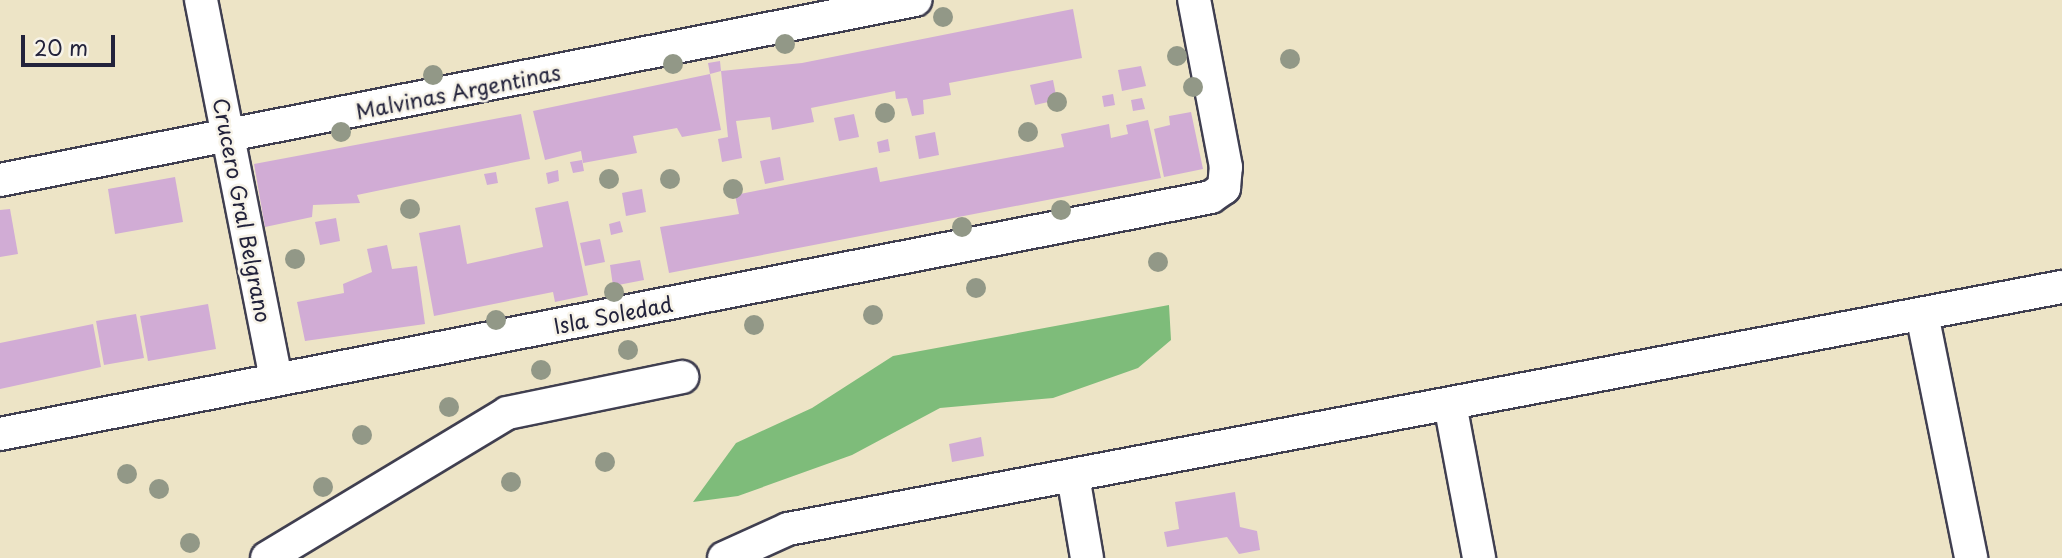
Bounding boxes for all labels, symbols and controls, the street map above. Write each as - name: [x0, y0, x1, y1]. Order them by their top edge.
- scale bar: [24, 21, 119, 65]
- text: 20 m: [34, 31, 88, 63]
- street label: Malvinas Argentinas: [355, 59, 561, 123]
- street label: Crucero Gral Belgrano: [209, 95, 277, 325]
- street label: Isla Soledad: [551, 290, 675, 338]

